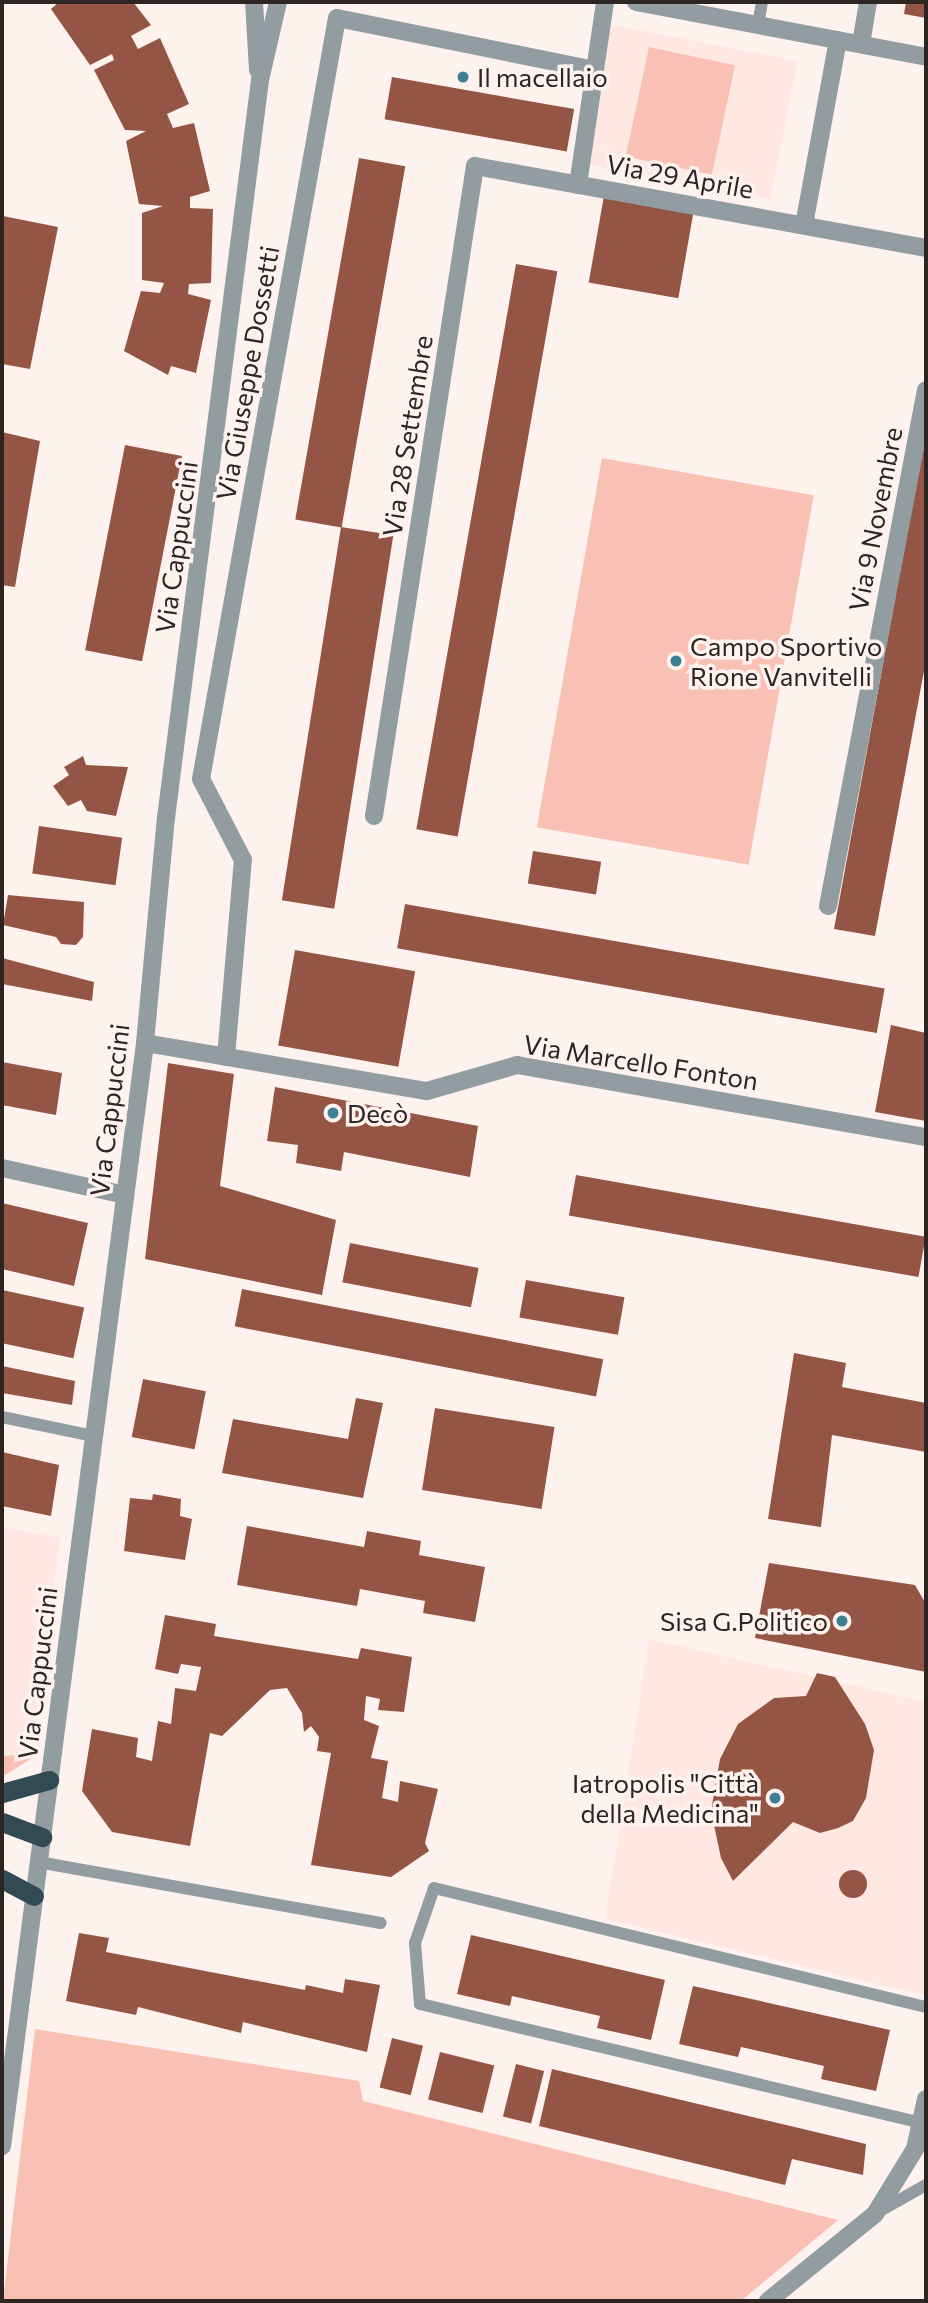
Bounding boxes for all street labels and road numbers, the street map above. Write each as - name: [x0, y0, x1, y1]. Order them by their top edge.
- street label: Via 29 Aprile: [604, 148, 756, 204]
- street label: Via Giuseppe Dossetti: [209, 243, 285, 503]
- street label: Via 28 Settembre: [376, 333, 438, 539]
- street label: Via 9 Novembre: [842, 424, 908, 614]
- street label: Via Cappuccini: [148, 459, 204, 635]
- street label: Via Cappuccini: [83, 1022, 135, 1198]
- street label: Via Marcello Fonton: [521, 1028, 761, 1096]
- street label: Via Cappuccini: [11, 1585, 63, 1761]

